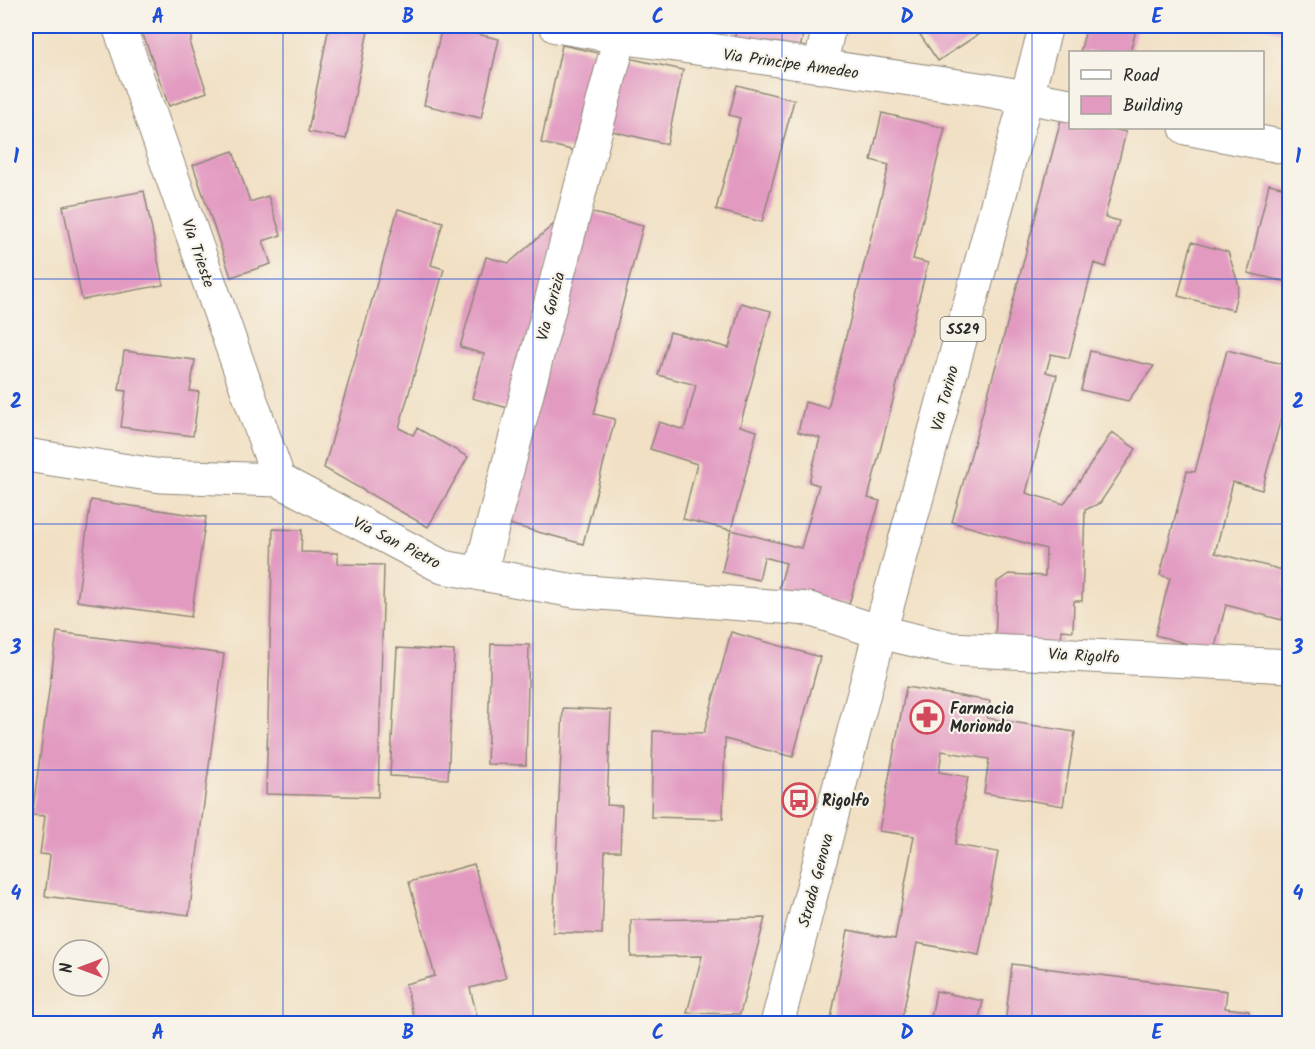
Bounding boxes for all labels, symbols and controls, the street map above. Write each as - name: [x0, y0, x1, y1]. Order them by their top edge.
- text: A: [152, 2, 164, 34]
- text: B: [402, 2, 414, 34]
- text: C: [652, 2, 664, 34]
- text: D: [900, 2, 914, 34]
- text: E: [1151, 2, 1163, 34]
- street label: Via Principe Amedeo: [721, 43, 860, 86]
- legend: [1069, 51, 1264, 129]
- text: Road: [1123, 62, 1160, 91]
- text: Building: [1123, 92, 1183, 121]
- text: 1: [13, 142, 19, 174]
- text: 1: [1295, 142, 1301, 174]
- street label: Via Trieste: [174, 216, 221, 291]
- street label: Via Gorizia: [530, 269, 573, 344]
- road number: SS29: [940, 317, 986, 341]
- street label: Via Torino: [925, 363, 966, 434]
- text: 2: [10, 387, 22, 419]
- text: 2: [1292, 387, 1304, 419]
- street label: Via San Pietro: [348, 510, 445, 576]
- text: 3: [10, 633, 22, 665]
- text: 3: [1292, 633, 1304, 665]
- street label: Via Rigolfo: [1048, 642, 1120, 671]
- place label: Farmacia Moriondo: [950, 697, 1014, 740]
- pharmacy icon: Farmacia Moriondo: [909, 699, 945, 735]
- bus stop icon: Rigolfo: [781, 782, 817, 818]
- place label: Rigolfo: [822, 789, 869, 814]
- street label: Strada Genova: [792, 831, 841, 930]
- text: 4: [11, 879, 22, 911]
- text: 4: [1293, 879, 1304, 911]
- north arrow: [51, 938, 111, 998]
- text: N: [55, 963, 80, 973]
- text: A: [152, 1018, 164, 1049]
- text: B: [402, 1018, 414, 1049]
- text: C: [652, 1018, 664, 1049]
- text: D: [900, 1018, 914, 1049]
- text: E: [1151, 1018, 1163, 1049]

